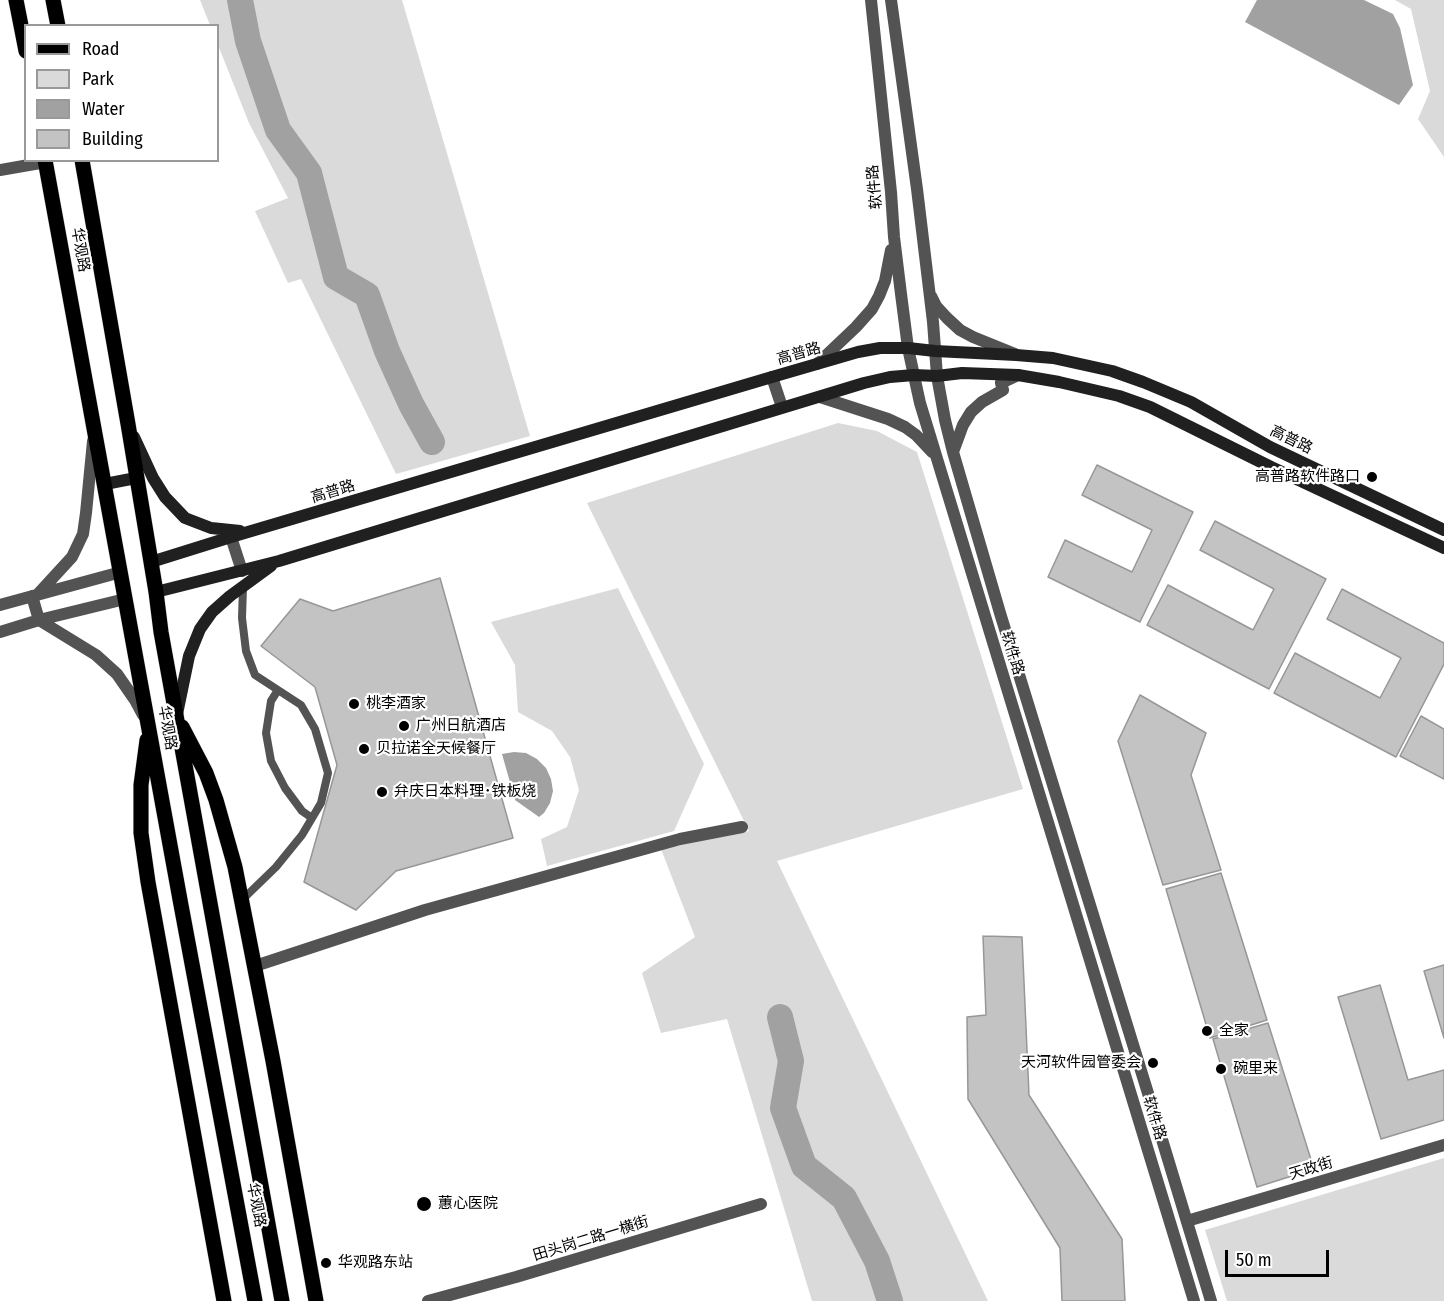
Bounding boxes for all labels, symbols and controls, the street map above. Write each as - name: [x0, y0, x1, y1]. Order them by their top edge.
- legend: [24, 24, 219, 162]
- text: Road: [82, 38, 119, 60]
- text: Park: [82, 68, 114, 90]
- text: Water: [82, 98, 125, 120]
- text: Building: [82, 128, 143, 150]
- street label: 软件路: [864, 164, 886, 210]
- street label: 华观路: [67, 226, 93, 274]
- street label: 高普路: [775, 339, 823, 369]
- street label: 高普路: [1267, 422, 1315, 458]
- place label: 高普路软件路口: [1255, 468, 1360, 486]
- marker: 高普路软件路口: [1365, 470, 1379, 484]
- street label: 高普路: [309, 477, 357, 507]
- street label: 软件路: [997, 629, 1027, 677]
- place label: 桃李酒家: [366, 695, 426, 713]
- marker: 桃李酒家: [347, 697, 361, 711]
- street label: 华观路: [154, 704, 180, 752]
- place label: 广州日航酒店: [416, 717, 506, 735]
- marker: 广州日航酒店: [397, 719, 411, 733]
- place label: 贝拉诺全天候餐厅: [376, 740, 496, 758]
- marker: 贝拉诺全天候餐厅: [357, 742, 371, 756]
- place label: 弁庆日本料理･铁板烧: [394, 783, 536, 801]
- marker: 弁庆日本料理･铁板烧: [375, 785, 389, 799]
- place label: 全家: [1219, 1022, 1249, 1040]
- marker: 全家: [1200, 1024, 1214, 1038]
- place label: 天河软件园管委会: [1021, 1054, 1141, 1072]
- marker: 天河软件园管委会: [1146, 1056, 1160, 1070]
- place label: 碗里来: [1233, 1060, 1278, 1078]
- marker: 碗里来: [1214, 1062, 1228, 1076]
- street label: 软件路: [1139, 1094, 1169, 1142]
- street label: 天政街: [1287, 1154, 1335, 1184]
- street label: 华观路: [243, 1181, 269, 1229]
- marker: 蕙心医院: [415, 1195, 433, 1213]
- place label: 蕙心医院: [438, 1195, 498, 1213]
- street label: 田头岗二路一横街: [531, 1213, 651, 1265]
- scale bar: [1228, 1238, 1332, 1276]
- text: 50 m: [1236, 1249, 1272, 1271]
- place label: 华观路东站: [338, 1254, 413, 1272]
- marker: 华观路东站: [319, 1256, 333, 1270]

